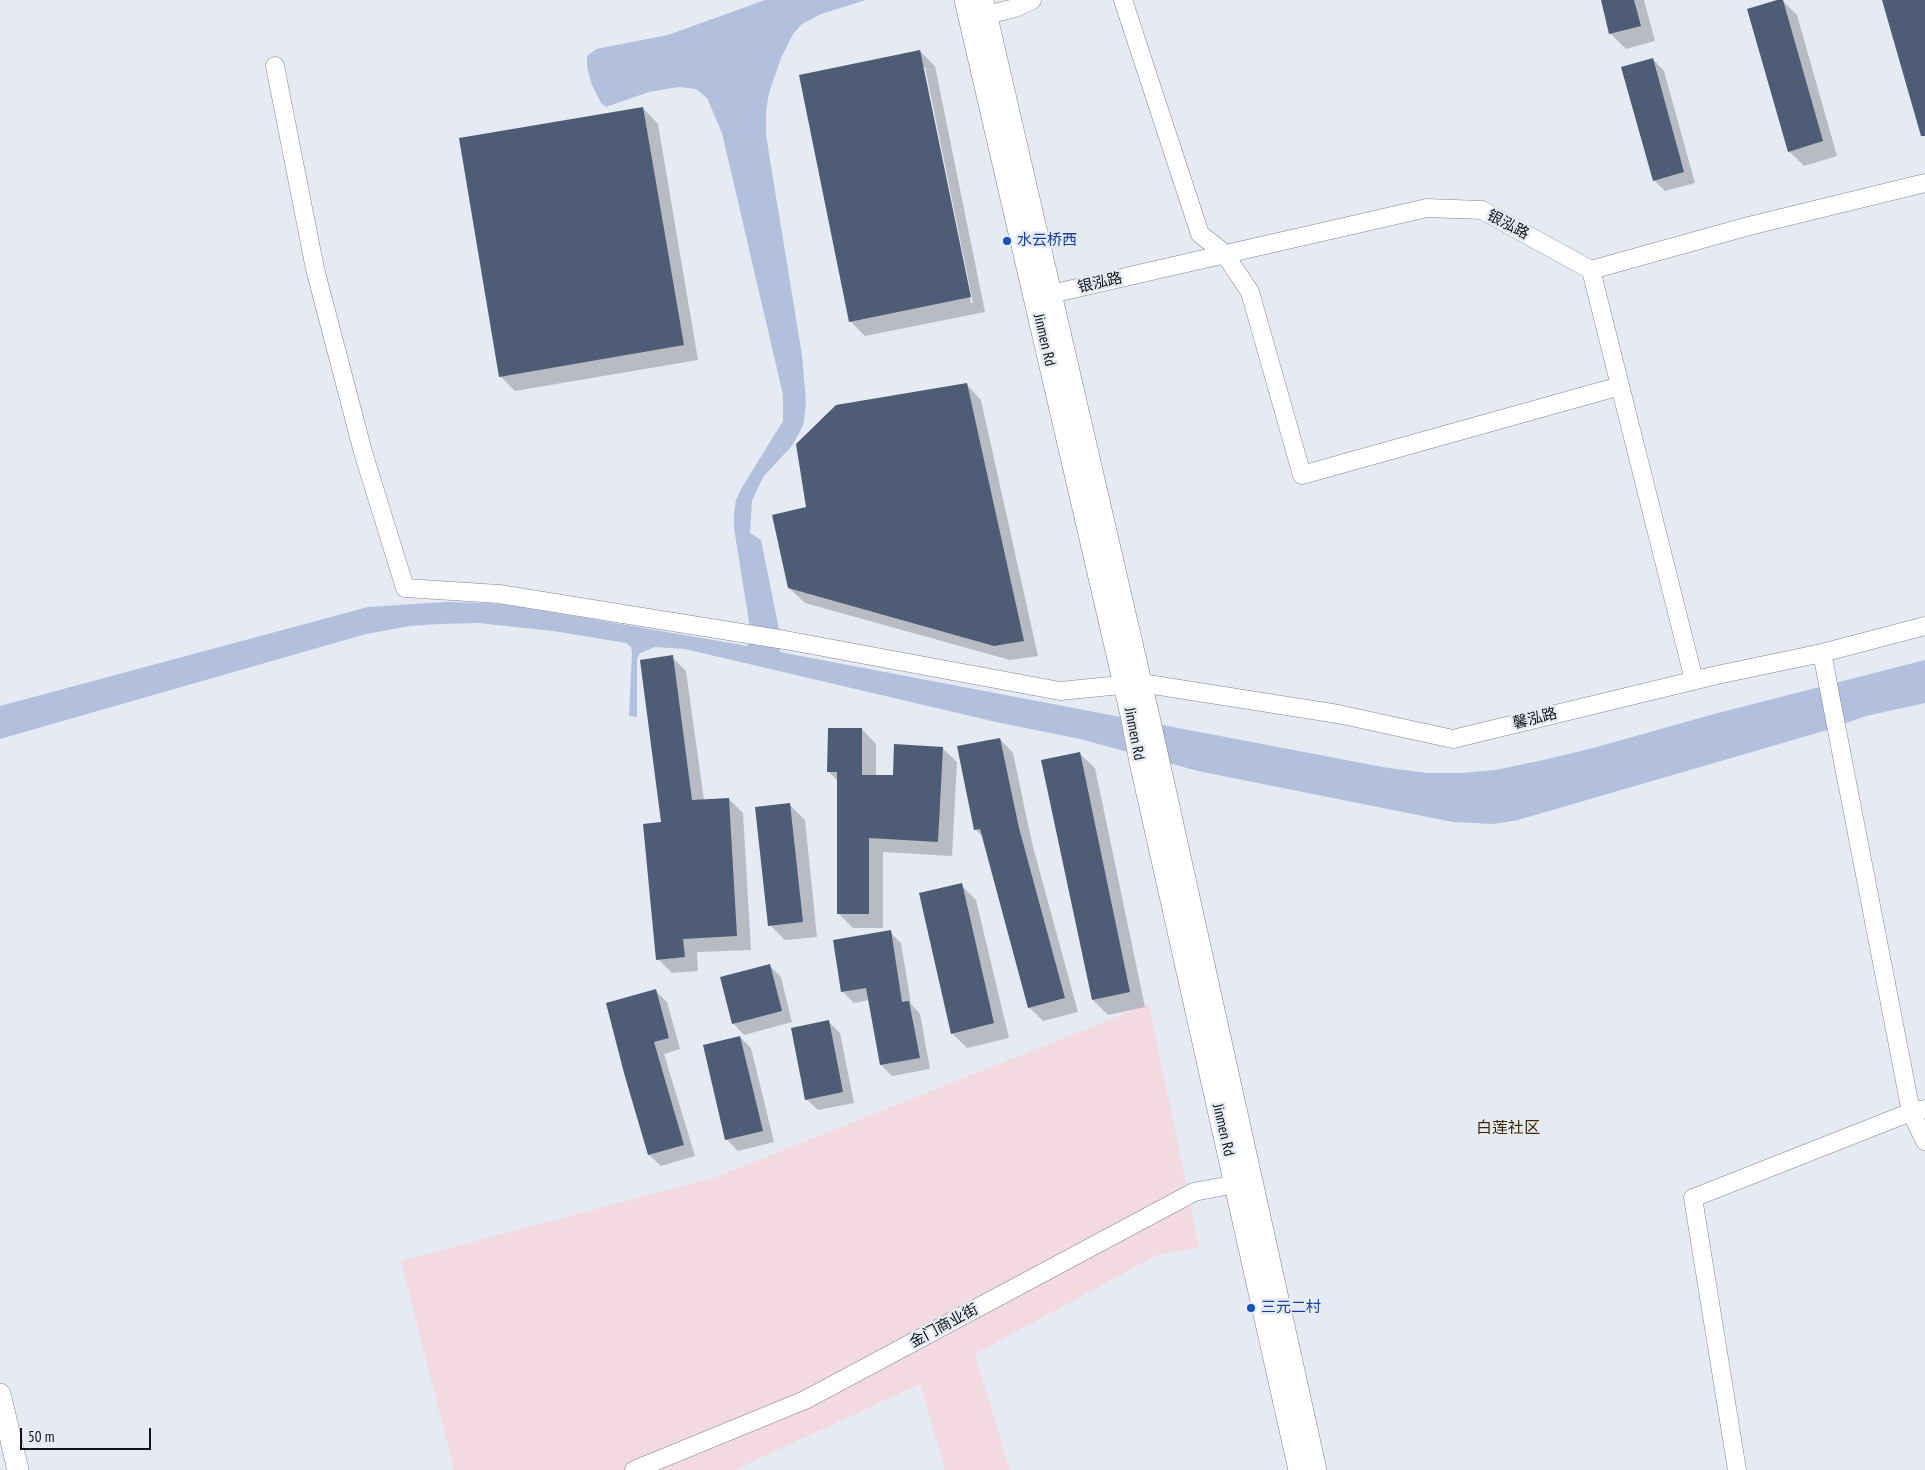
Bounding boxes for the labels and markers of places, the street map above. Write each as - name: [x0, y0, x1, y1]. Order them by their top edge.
- place label: 水云桥西: [1017, 232, 1077, 250]
- marker: 水云桥西: [1001, 235, 1013, 247]
- place label: 三元二村: [1261, 1299, 1321, 1317]
- marker: 三元二村: [1245, 1302, 1257, 1314]

